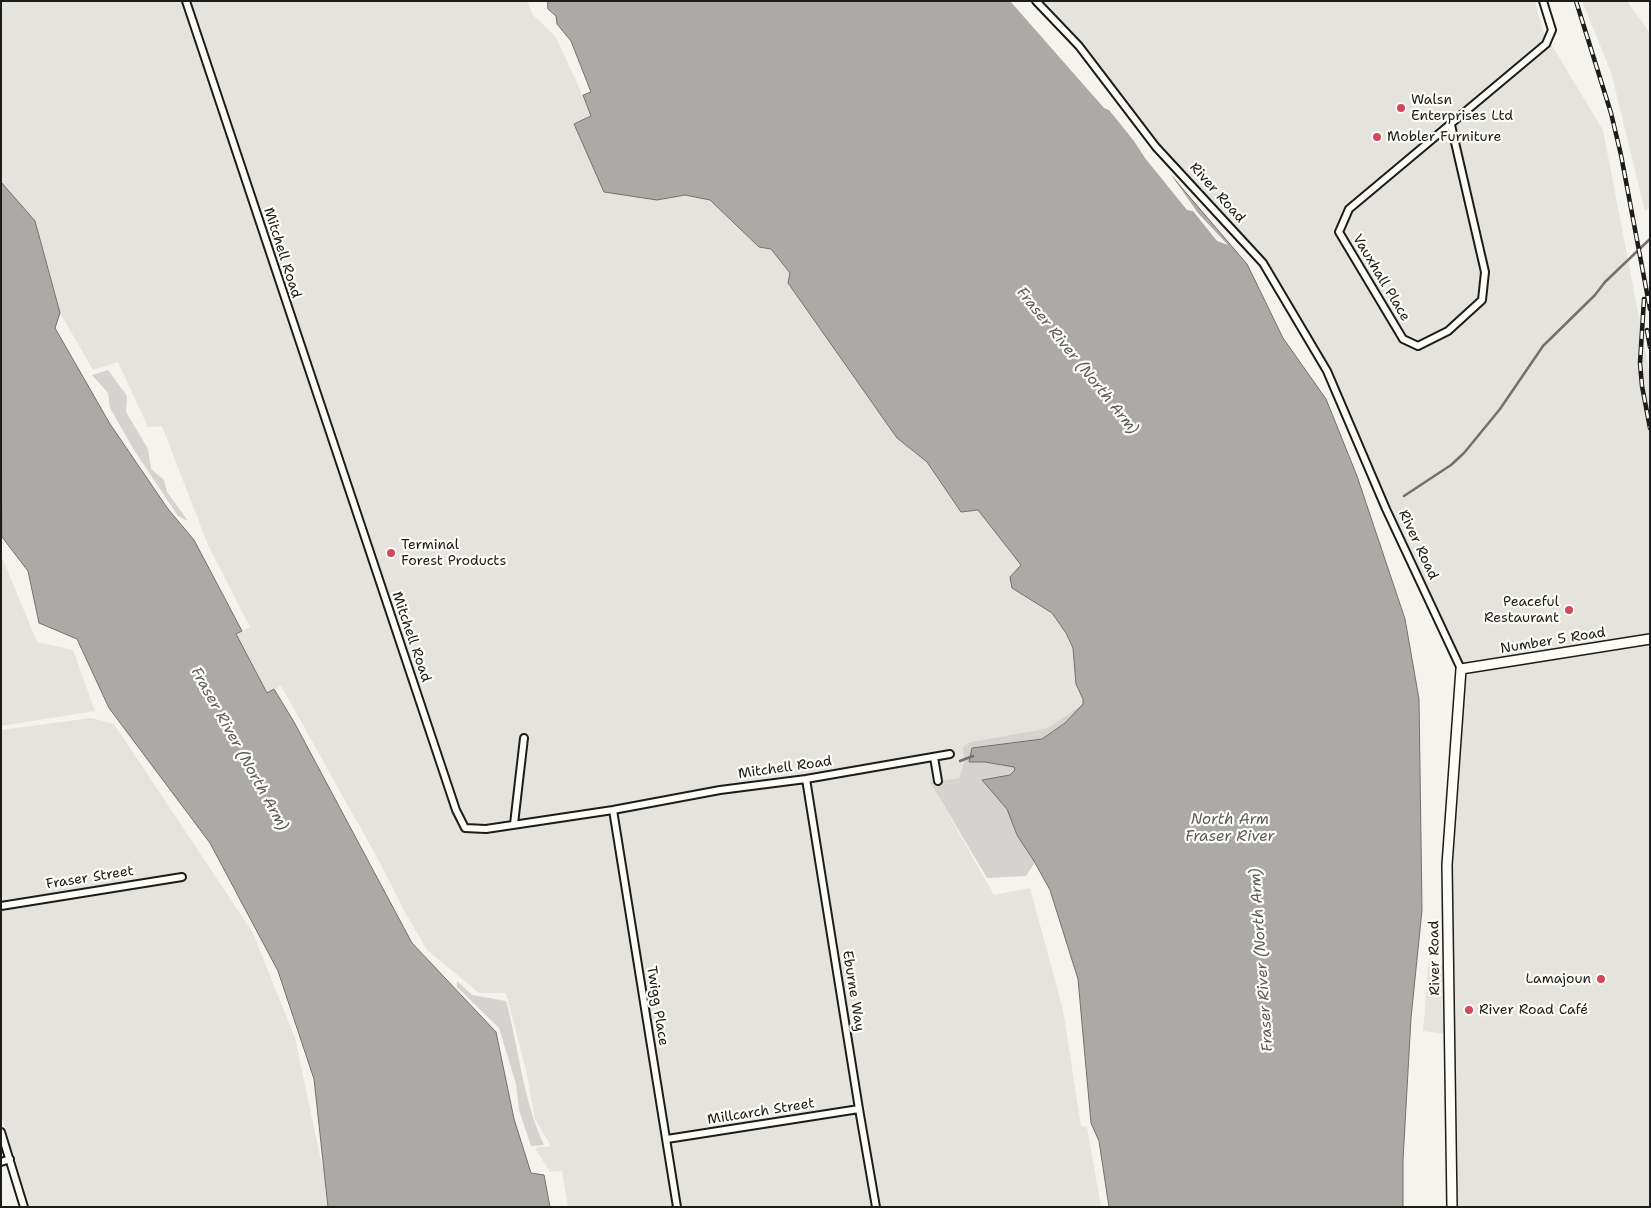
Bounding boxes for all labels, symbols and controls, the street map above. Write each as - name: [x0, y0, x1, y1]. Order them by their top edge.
- place label: Walsn Enterprises Ltd: [1411, 92, 1513, 124]
- marker: Walsn Enterprises Ltd: [1395, 102, 1407, 114]
- place label: Mobler Furniture: [1387, 129, 1501, 145]
- marker: Mobler Furniture: [1371, 131, 1383, 143]
- street label: River Road: [1186, 160, 1248, 226]
- street label: Mitchell Road: [259, 206, 305, 300]
- street label: Vauxhall Place: [1348, 232, 1414, 324]
- water label: Fraser River (North Arm): [1012, 284, 1142, 438]
- street label: River Road: [1395, 507, 1441, 583]
- place label: Terminal Forest Products: [401, 537, 506, 570]
- marker: Terminal Forest Products: [385, 547, 397, 559]
- street label: Mitchell Road: [388, 590, 434, 684]
- place label: Peaceful Restaurant: [1484, 594, 1559, 626]
- marker: Peaceful Restaurant: [1563, 604, 1575, 616]
- street label: Number 5 Road: [1499, 624, 1607, 658]
- water label: Fraser River (North Arm): [187, 664, 291, 834]
- street label: Mitchell Road: [737, 753, 833, 783]
- water label: North Arm Fraser River: [1185, 811, 1275, 846]
- street label: Fraser Street: [45, 863, 135, 893]
- water label: Fraser River (North Arm): [1247, 868, 1277, 1052]
- street label: River Road: [1426, 920, 1444, 996]
- street label: Eburne Way: [838, 949, 868, 1033]
- street label: Twigg Place: [642, 965, 672, 1047]
- place label: Lamajoun: [1525, 971, 1591, 987]
- marker: Lamajoun: [1595, 973, 1607, 985]
- place label: River Road Café: [1479, 1002, 1588, 1018]
- marker: River Road Café: [1463, 1004, 1475, 1016]
- street label: Millcarch Street: [706, 1095, 816, 1129]

